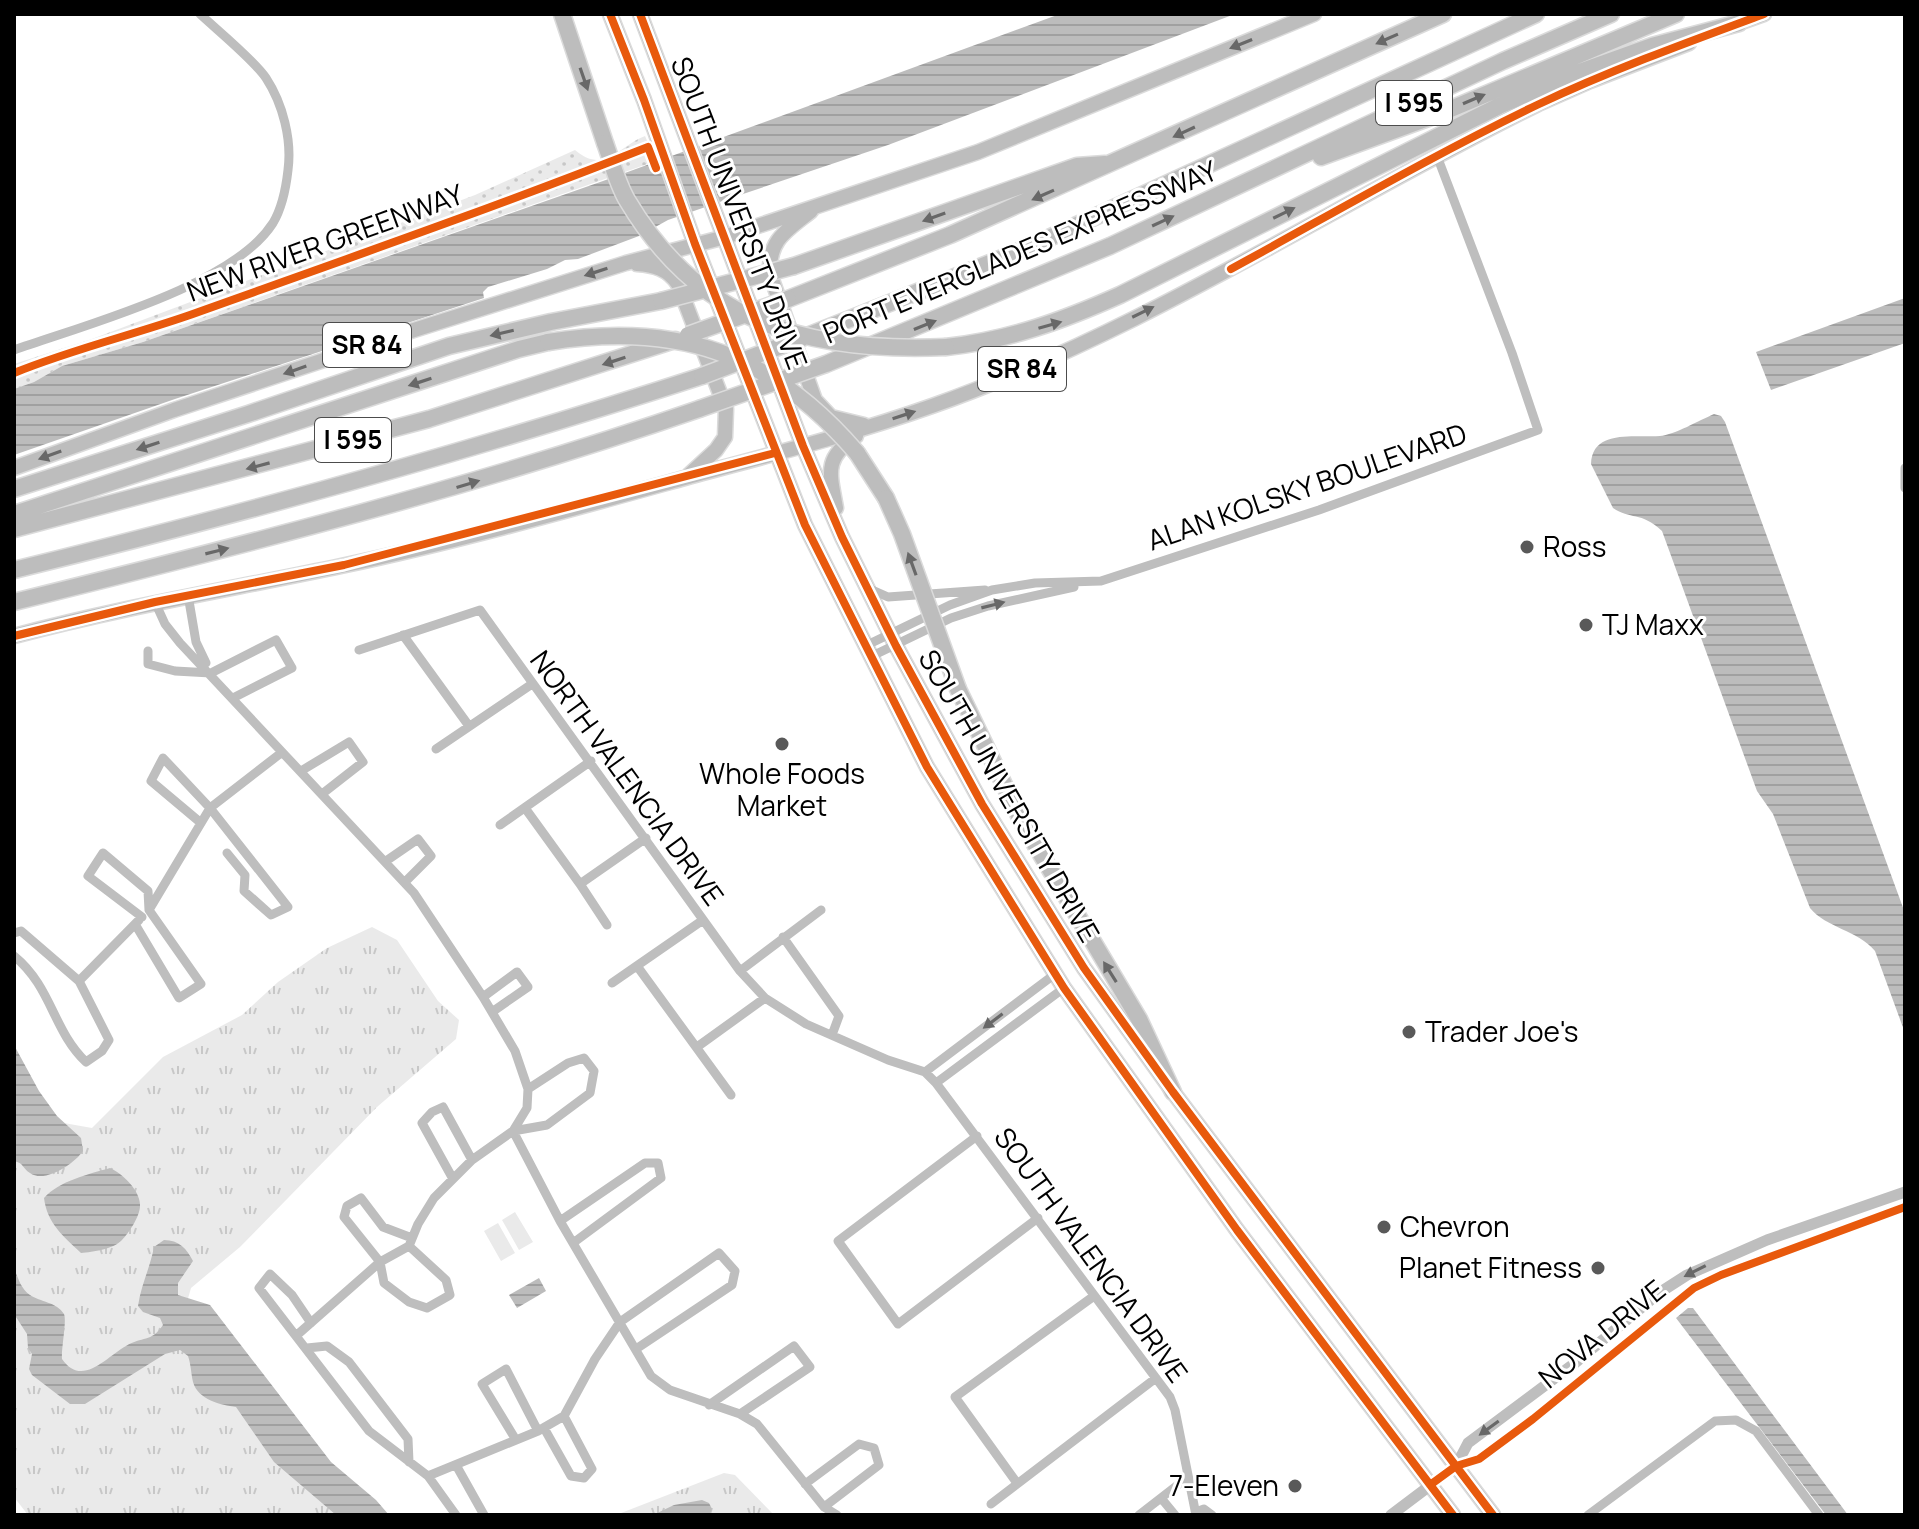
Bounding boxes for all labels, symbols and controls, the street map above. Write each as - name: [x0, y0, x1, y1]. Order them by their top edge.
- one-way arrow: [1375, 32, 1398, 45]
- one-way arrow: [1229, 37, 1253, 50]
- street label: SOUTH UNIVERSITY DRIVE: [663, 51, 817, 374]
- one-way arrow: [578, 67, 590, 91]
- road number: I 595: [1376, 81, 1452, 125]
- one-way arrow: [1463, 92, 1486, 105]
- one-way arrow: [1172, 125, 1195, 139]
- street label: PORT EVERGLADES EXPRESSWAY: [817, 151, 1223, 351]
- street label: NEW RIVER GREENWAY: [181, 174, 469, 310]
- one-way arrow: [1031, 188, 1055, 201]
- one-way arrow: [1273, 207, 1296, 220]
- one-way arrow: [922, 211, 946, 224]
- one-way arrow: [1152, 214, 1175, 228]
- one-way arrow: [584, 267, 608, 279]
- one-way arrow: [1132, 305, 1155, 319]
- one-way arrow: [913, 318, 937, 331]
- one-way arrow: [1038, 318, 1062, 331]
- road number: SR 84: [323, 323, 411, 367]
- one-way arrow: [489, 327, 514, 340]
- road number: SR 84: [978, 347, 1066, 391]
- one-way arrow: [602, 355, 626, 367]
- one-way arrow: [283, 364, 307, 376]
- one-way arrow: [408, 376, 432, 388]
- one-way arrow: [893, 408, 917, 420]
- street label: ALAN KOLSKY BOULEVARD: [1142, 414, 1471, 559]
- road number: I 595: [315, 418, 391, 462]
- one-way arrow: [136, 440, 160, 453]
- one-way arrow: [37, 449, 61, 462]
- one-way arrow: [245, 460, 270, 472]
- one-way arrow: [456, 477, 480, 489]
- place label: Ross: [1543, 527, 1606, 565]
- marker: Ross: [1518, 538, 1536, 556]
- one-way arrow: [204, 545, 229, 557]
- one-way arrow: [906, 551, 918, 575]
- one-way arrow: [981, 599, 1006, 611]
- place label: TJ Maxx: [1602, 605, 1704, 643]
- marker: TJ Maxx: [1577, 616, 1595, 634]
- street label: NORTH VALENCIA DRIVE: [522, 642, 733, 913]
- street label: SOUTH UNIVERSITY DRIVE: [910, 642, 1109, 949]
- marker: Whole Foods Market: [773, 735, 791, 753]
- place label: Whole Foods Market: [699, 754, 865, 824]
- one-way arrow: [1103, 961, 1117, 983]
- place label: Trader Joe's: [1425, 1012, 1578, 1050]
- one-way arrow: [982, 1013, 1003, 1029]
- marker: Trader Joe's: [1400, 1023, 1418, 1041]
- street label: SOUTH VALENCIA DRIVE: [986, 1119, 1197, 1390]
- place label: Chevron: [1400, 1207, 1510, 1245]
- marker: Chevron: [1375, 1218, 1393, 1236]
- place label: Planet Fitness: [1399, 1248, 1582, 1286]
- marker: Planet Fitness: [1589, 1259, 1607, 1277]
- one-way arrow: [1684, 1263, 1706, 1277]
- street label: NOVA DRIVE: [1530, 1270, 1673, 1396]
- one-way arrow: [1478, 1420, 1499, 1436]
- place label: 7-Eleven: [1169, 1466, 1279, 1504]
- marker: 7-Eleven: [1286, 1477, 1304, 1495]

